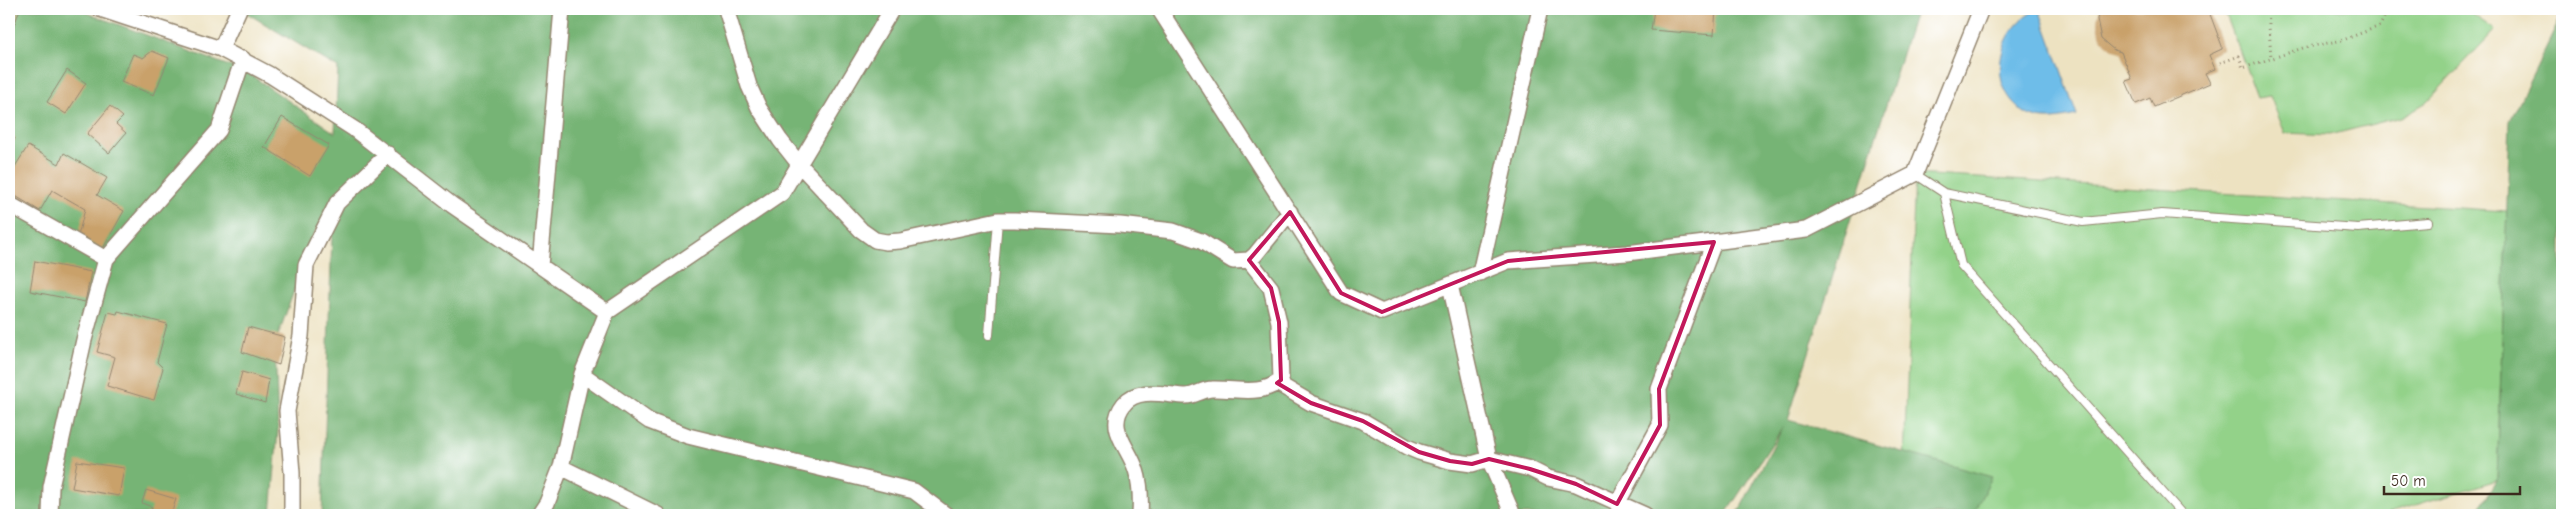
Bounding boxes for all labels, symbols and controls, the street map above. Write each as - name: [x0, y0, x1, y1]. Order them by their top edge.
- scale bar: [2384, 464, 2520, 496]
- text: 50 m: [2391, 472, 2426, 490]

